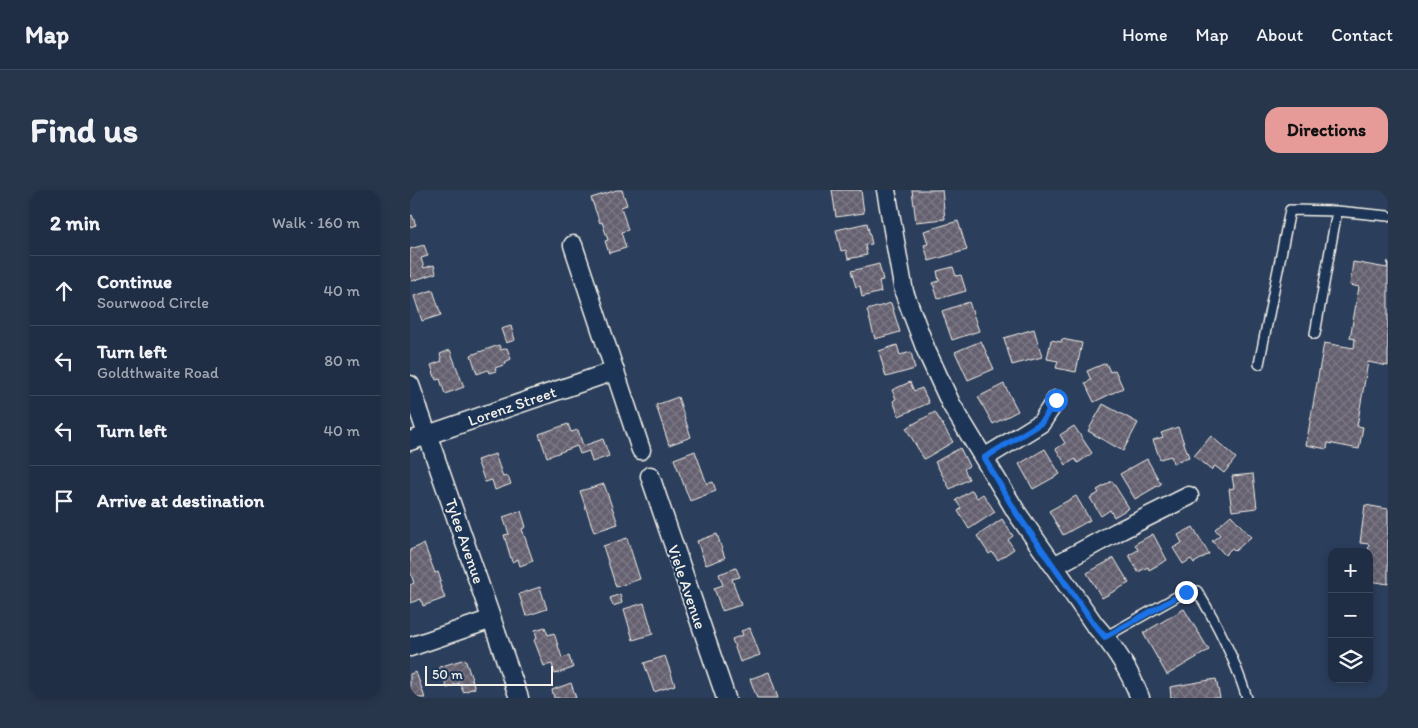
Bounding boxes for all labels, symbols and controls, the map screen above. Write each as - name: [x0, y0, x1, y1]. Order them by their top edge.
- text: Map: [25, 20, 69, 49]
- text: Home: [1122, 24, 1168, 46]
- text: Map: [1196, 24, 1229, 46]
- text: About: [1257, 24, 1303, 46]
- text: Contact: [1331, 24, 1393, 46]
- button: Directions: [1265, 107, 1388, 153]
- text: Find us: [30, 109, 138, 151]
- text: 2 min: [50, 210, 100, 235]
- text: Walk · 160 m: [272, 213, 360, 232]
- text: Continue: [97, 270, 172, 293]
- icon: ahead: [50, 277, 78, 305]
- text: 40 m: [323, 281, 360, 300]
- text: Sourwood Circle: [97, 293, 209, 312]
- text: Turn left: [97, 340, 167, 363]
- icon: left: [50, 347, 78, 375]
- text: 80 m: [324, 351, 360, 370]
- text: Goldthwaite Road: [97, 363, 219, 382]
- street label: Lorenz Street: [465, 382, 559, 430]
- route start: [1045, 389, 1068, 412]
- icon: left: [50, 417, 78, 445]
- text: Turn left: [97, 419, 167, 442]
- text: 40 m: [323, 421, 360, 440]
- icon: arrive: [50, 487, 78, 515]
- text: Arrive at destination: [97, 489, 264, 512]
- street label: Tylee Avenue: [442, 496, 488, 586]
- street label: Viele Avenue: [664, 542, 710, 632]
- map controls: [1328, 548, 1373, 683]
- button: +: [1328, 548, 1373, 593]
- route end: [1175, 581, 1198, 604]
- button: −: [1328, 593, 1373, 638]
- button: layers: [1328, 638, 1373, 683]
- scale bar: [425, 663, 552, 686]
- text: 50 m: [432, 666, 463, 683]

